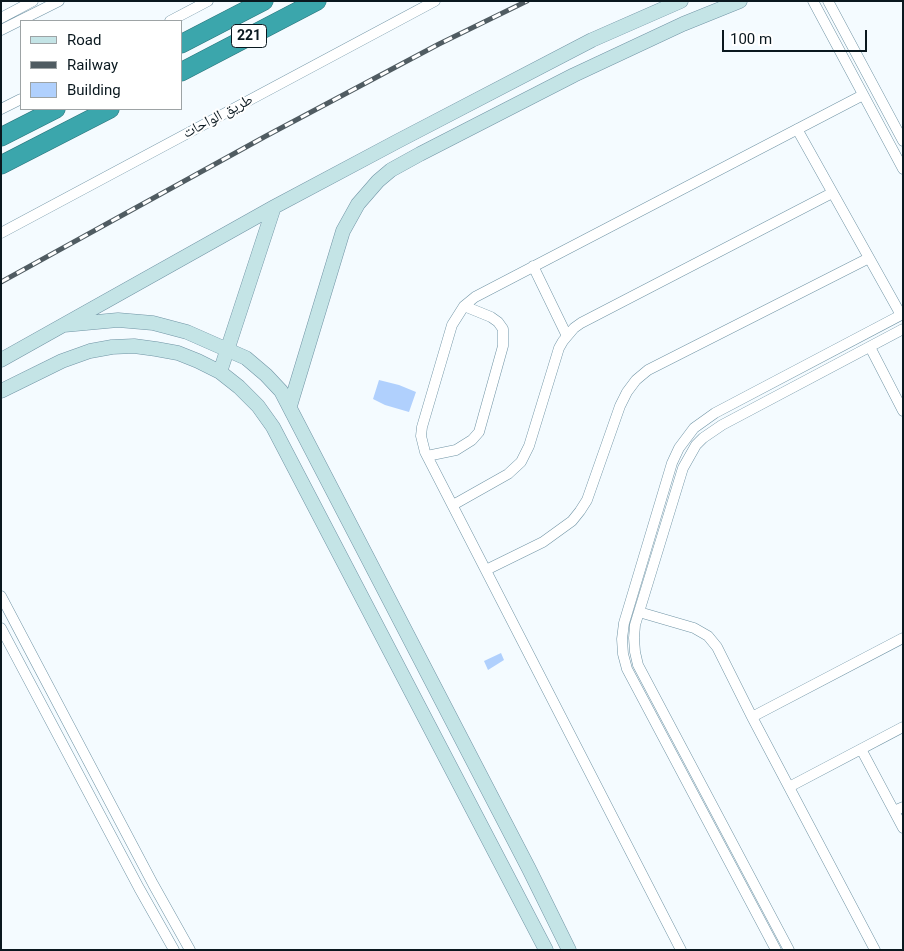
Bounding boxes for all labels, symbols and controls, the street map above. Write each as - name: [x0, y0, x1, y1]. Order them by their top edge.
- legend: [20, 20, 182, 110]
- scale bar: [724, 20, 869, 52]
- road number: 221: [232, 24, 266, 48]
- text: 100 m: [730, 30, 772, 48]
- text: Road: [67, 31, 101, 49]
- text: Railway: [67, 56, 118, 74]
- text: Building: [67, 81, 121, 99]
- street label: طريق الواحات: [180, 91, 256, 143]

